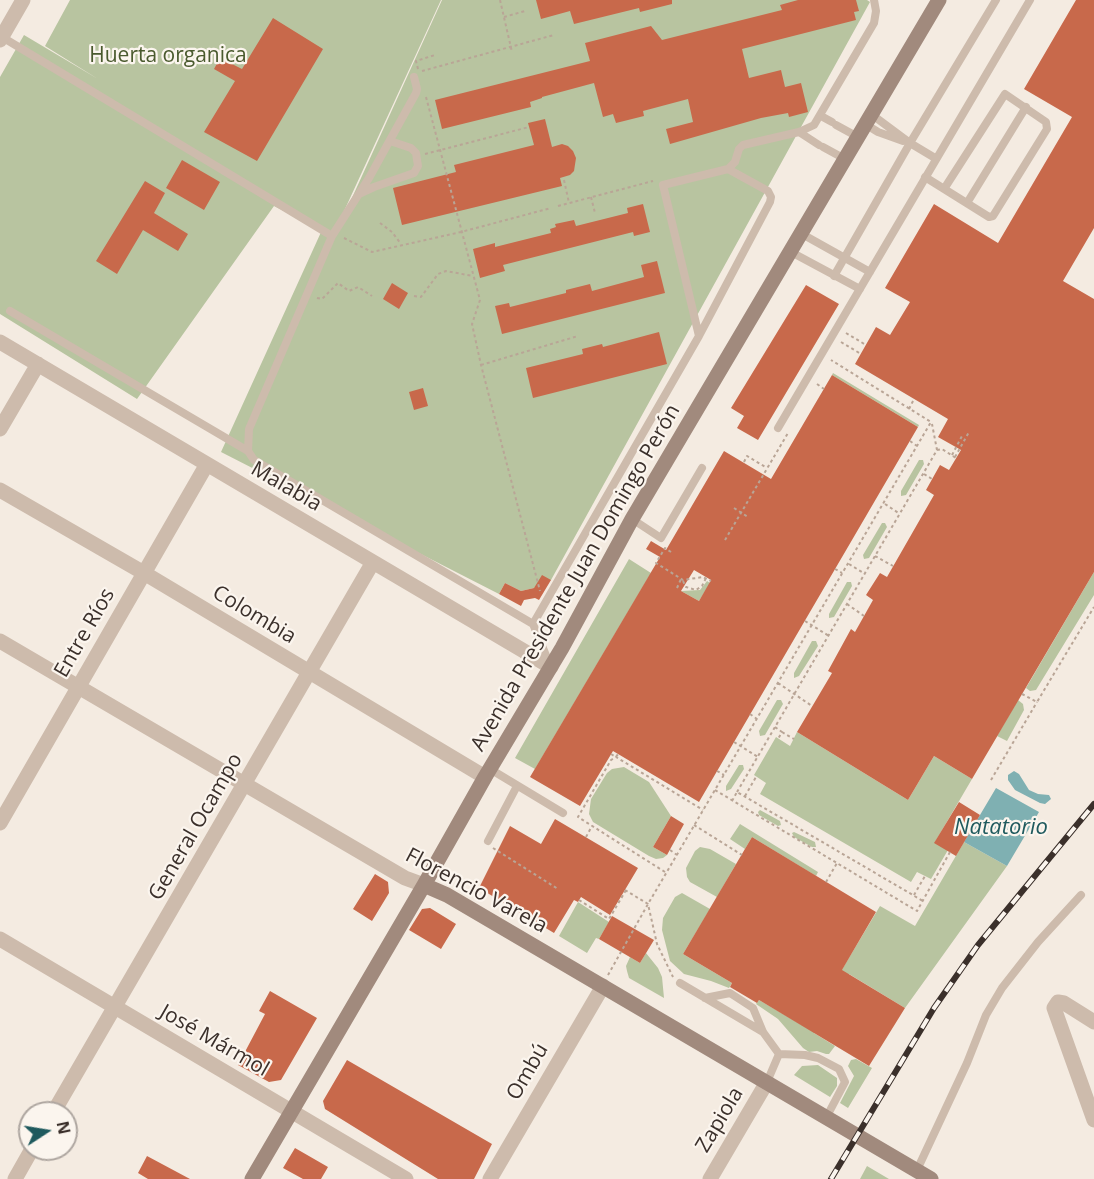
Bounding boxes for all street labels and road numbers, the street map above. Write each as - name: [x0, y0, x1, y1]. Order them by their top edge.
- street label: Avenida Presidente Juan Domingo Perón: [466, 400, 686, 756]
- street label: Malabia: [246, 457, 326, 517]
- street label: Colombia: [208, 580, 300, 650]
- street label: Entre Ríos: [49, 584, 121, 682]
- street label: General Ocampo: [144, 749, 248, 905]
- street label: Florencio Varela: [401, 843, 551, 939]
- street label: José Mármol: [155, 1000, 273, 1082]
- street label: Ombú: [502, 1039, 554, 1105]
- street label: Zapiola: [691, 1083, 749, 1157]

